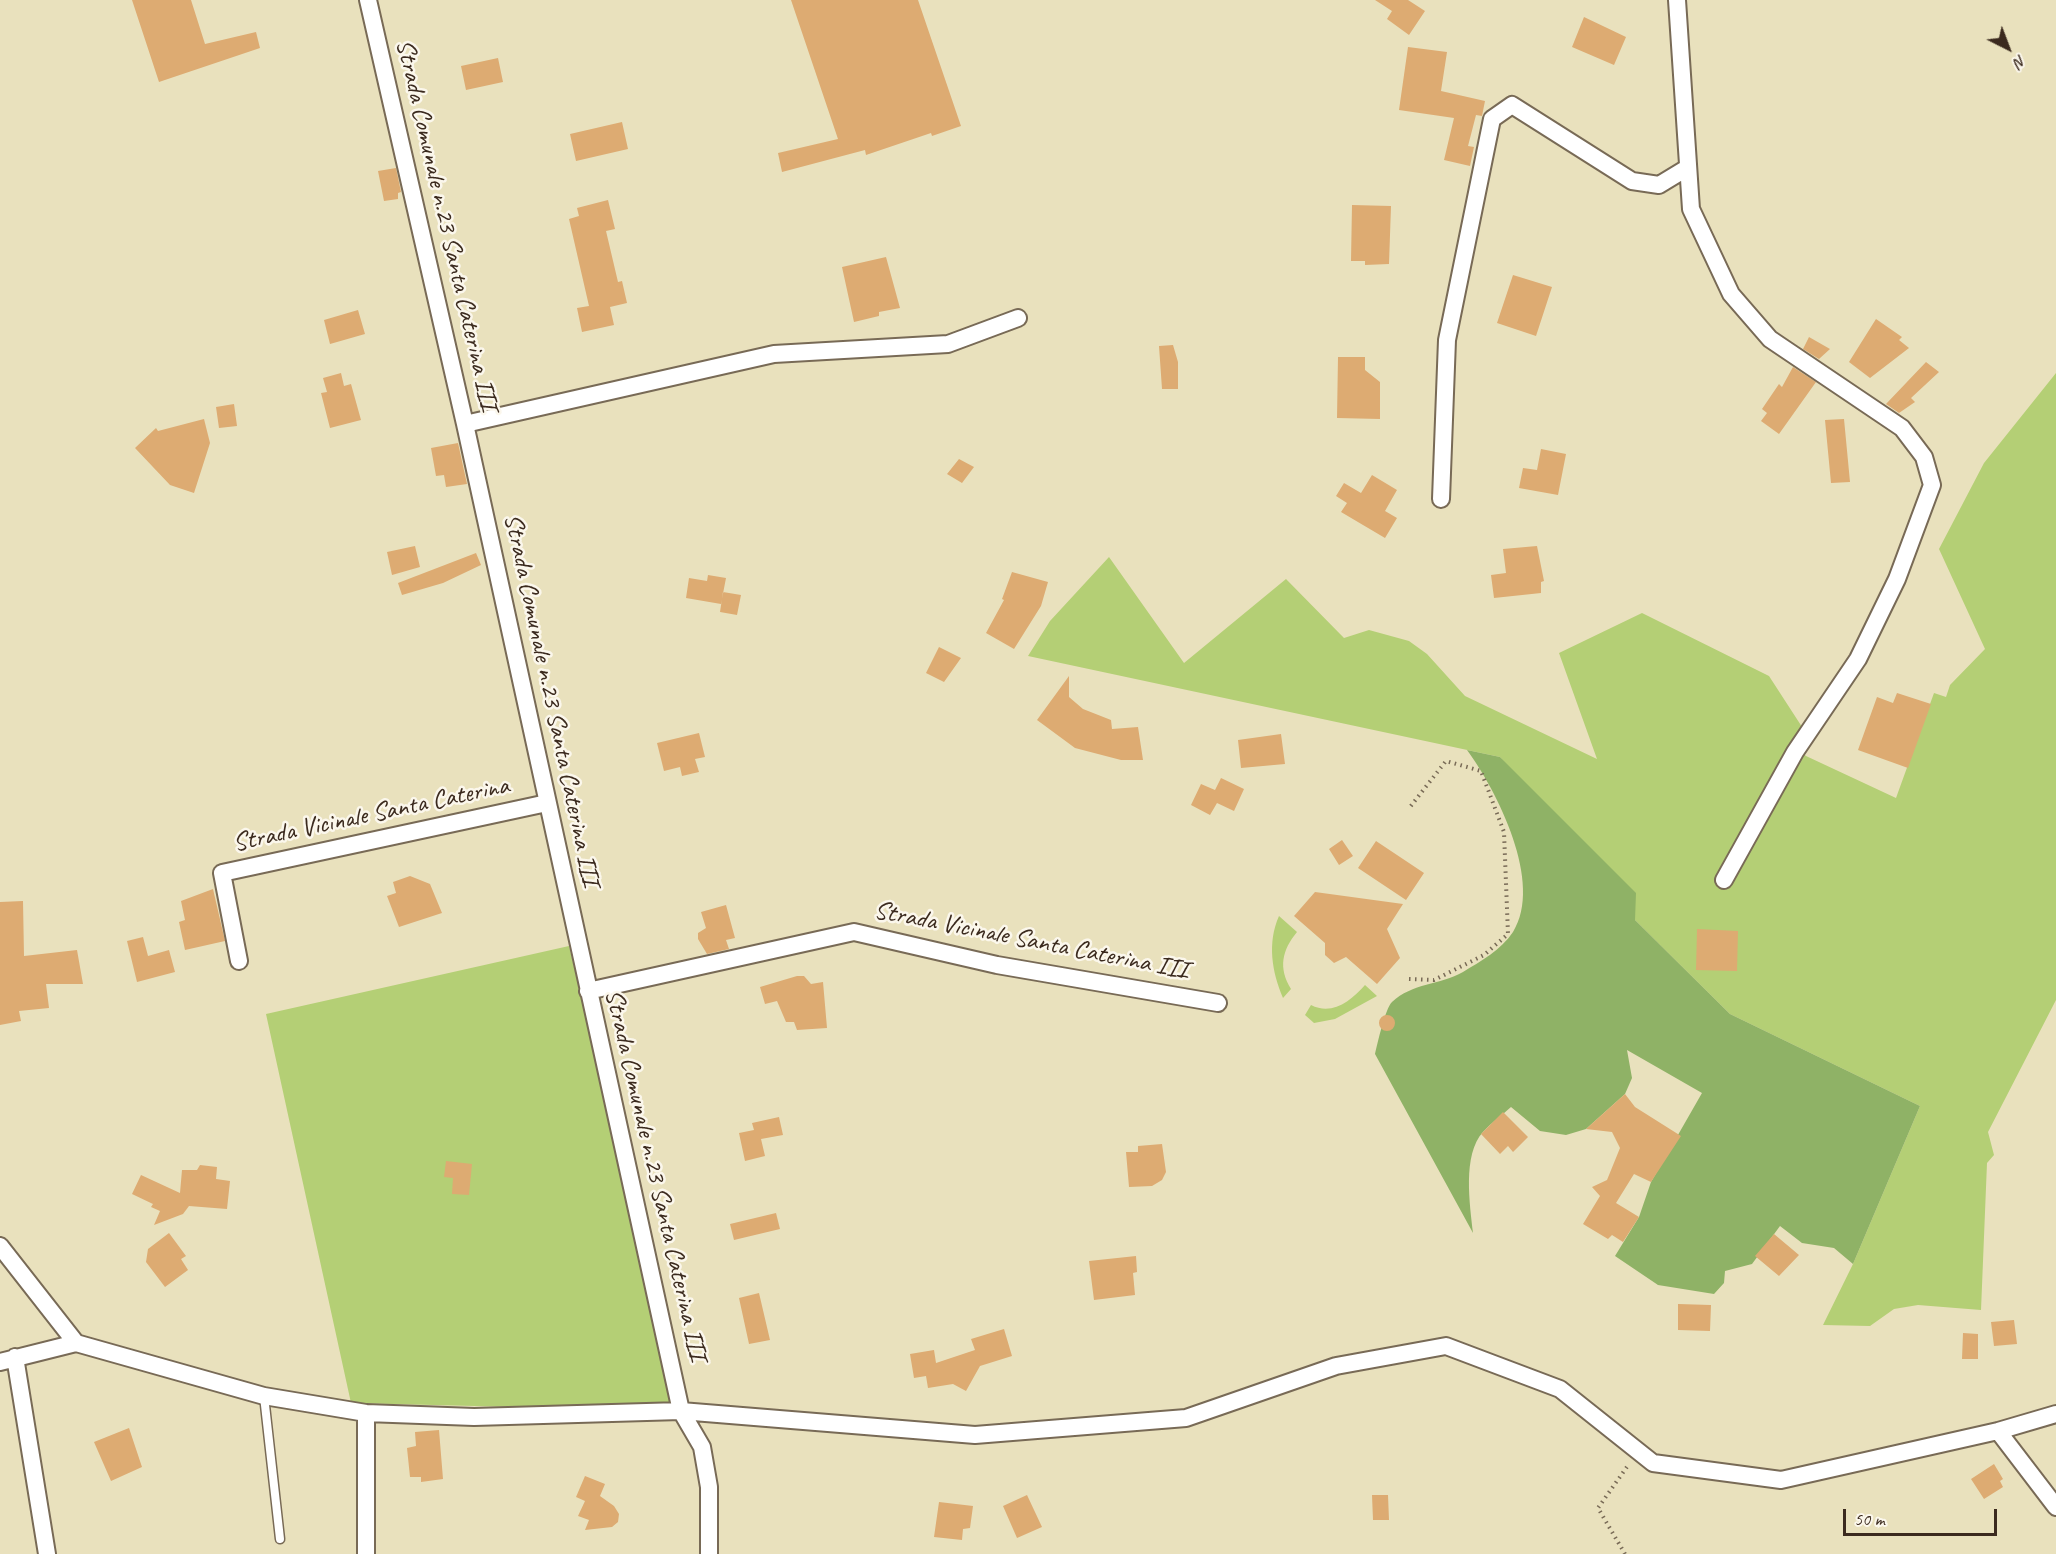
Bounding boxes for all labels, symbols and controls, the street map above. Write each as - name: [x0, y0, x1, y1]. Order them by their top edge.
- north arrow: [1978, 18, 2038, 78]
- street label: Strada Comunale n.23 Santa Caterina III: [388, 36, 504, 414]
- text: N: [2010, 51, 2030, 72]
- street label: Strada Comunale n.23 Santa Caterina III: [496, 511, 606, 889]
- street label: Strada Vicinale Santa Caterina: [230, 770, 512, 860]
- street label: Strada Vicinale Santa Caterina III: [871, 895, 1191, 987]
- street label: Strada Comunale n.23 Santa Caterina III: [597, 986, 713, 1364]
- scale bar: [1846, 1497, 2000, 1535]
- text: 50 m: [1854, 1508, 1885, 1530]

